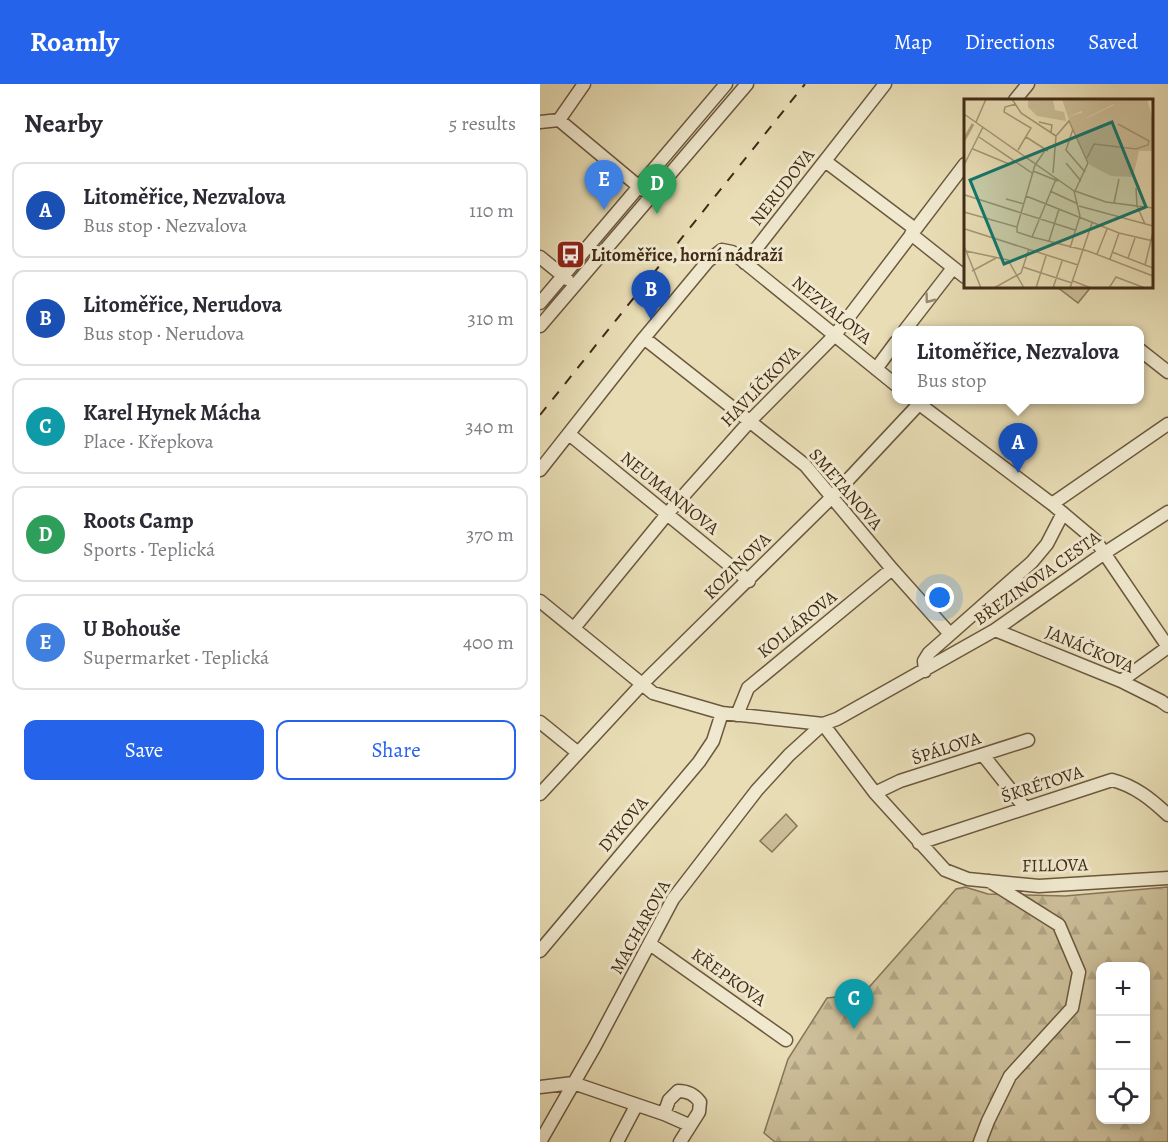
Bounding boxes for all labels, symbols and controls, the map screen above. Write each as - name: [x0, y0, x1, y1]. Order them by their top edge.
- text: Roamly: [30, 23, 119, 61]
- text: Map: [894, 28, 932, 56]
- text: Directions: [965, 28, 1055, 56]
- text: Saved: [1088, 28, 1138, 56]
- inset map: [964, 99, 1153, 288]
- text: Nearby: [24, 106, 103, 141]
- text: 5 results: [449, 110, 516, 137]
- street label: NERUDOVA: [744, 143, 820, 231]
- pin: E: [584, 160, 624, 210]
- pin: D: [638, 164, 676, 214]
- text: Litoměřice, Nezvalova: [83, 182, 286, 212]
- text: A: [39, 197, 52, 224]
- text: 110 m: [469, 197, 514, 224]
- text: Bus stop · Nezvalova: [83, 212, 247, 239]
- bus stop icon: Litoměřice, horní nádraží: [554, 239, 586, 271]
- place label: Litoměřice, horní nádraží: [591, 243, 783, 267]
- pin: B: [632, 270, 670, 320]
- street label: NEZVALOVA: [787, 270, 877, 350]
- text: Litoměřice, Nerudova: [83, 290, 282, 320]
- one-way arrow: [925, 293, 936, 304]
- text: B: [39, 305, 52, 332]
- text: 310 m: [468, 305, 514, 332]
- text: Bus stop · Nerudova: [83, 320, 245, 347]
- popup: [892, 326, 1144, 404]
- text: Litoměřice, Nezvalova: [917, 337, 1119, 367]
- street label: HAVLÍČKOVA: [715, 340, 805, 432]
- text: Bus stop: [917, 367, 987, 394]
- text: Karel Hynek Mácha: [83, 398, 261, 428]
- text: C: [39, 413, 52, 440]
- text: 340 m: [465, 413, 514, 440]
- pin: A: [998, 424, 1038, 473]
- text: Place · Křepkova: [83, 428, 214, 455]
- street label: SMETANOVA: [804, 443, 888, 535]
- street label: NEUMANNOVA: [616, 446, 725, 540]
- text: Roots Camp: [83, 506, 194, 536]
- text: D: [39, 521, 52, 548]
- text: 370 m: [466, 521, 514, 548]
- street label: BŘEZINOVA CESTA: [969, 525, 1106, 631]
- street label: KOZINOVA: [698, 527, 776, 605]
- text: Sports · Teplická: [83, 536, 215, 563]
- your location: [925, 583, 954, 612]
- street label: KOLLÁROVA: [752, 584, 842, 663]
- text: U Bohouše: [83, 614, 181, 644]
- street label: JANÁČKOVA: [1042, 620, 1138, 679]
- text: E: [40, 629, 51, 656]
- text: 400 m: [463, 629, 514, 656]
- text: Supermarket · Teplická: [83, 644, 269, 671]
- button: Save: [24, 720, 264, 780]
- button: Share: [276, 720, 516, 780]
- street label: ŠPÁLOVA: [908, 725, 984, 770]
- street label: ŠKRÉTOVA: [998, 759, 1086, 809]
- street label: DYKOVA: [593, 791, 654, 857]
- street label: FILLOVA: [1022, 852, 1089, 878]
- street label: MACHAROVA: [604, 875, 676, 978]
- street label: KŘEPKOVA: [687, 942, 772, 1012]
- map controls: [1096, 962, 1150, 1124]
- button: +: [1096, 962, 1150, 1016]
- pin: C: [834, 980, 874, 1029]
- button: −: [1096, 1016, 1150, 1070]
- button: locate: [1096, 1070, 1150, 1124]

